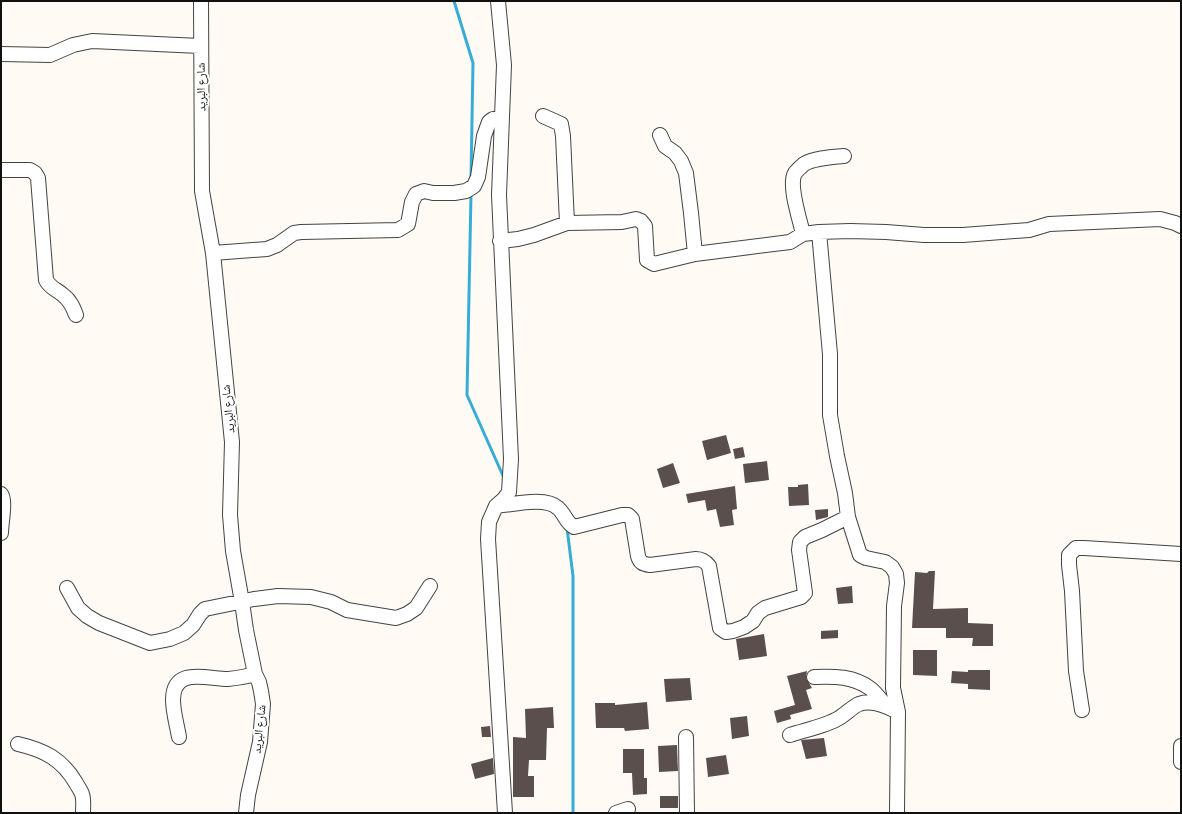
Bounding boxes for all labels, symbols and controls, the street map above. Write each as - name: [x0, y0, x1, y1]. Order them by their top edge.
- street label: شارع البريد: [194, 62, 209, 112]
- street label: شارع البريد: [218, 384, 239, 434]
- street label: شارع البريد: [249, 704, 270, 754]

